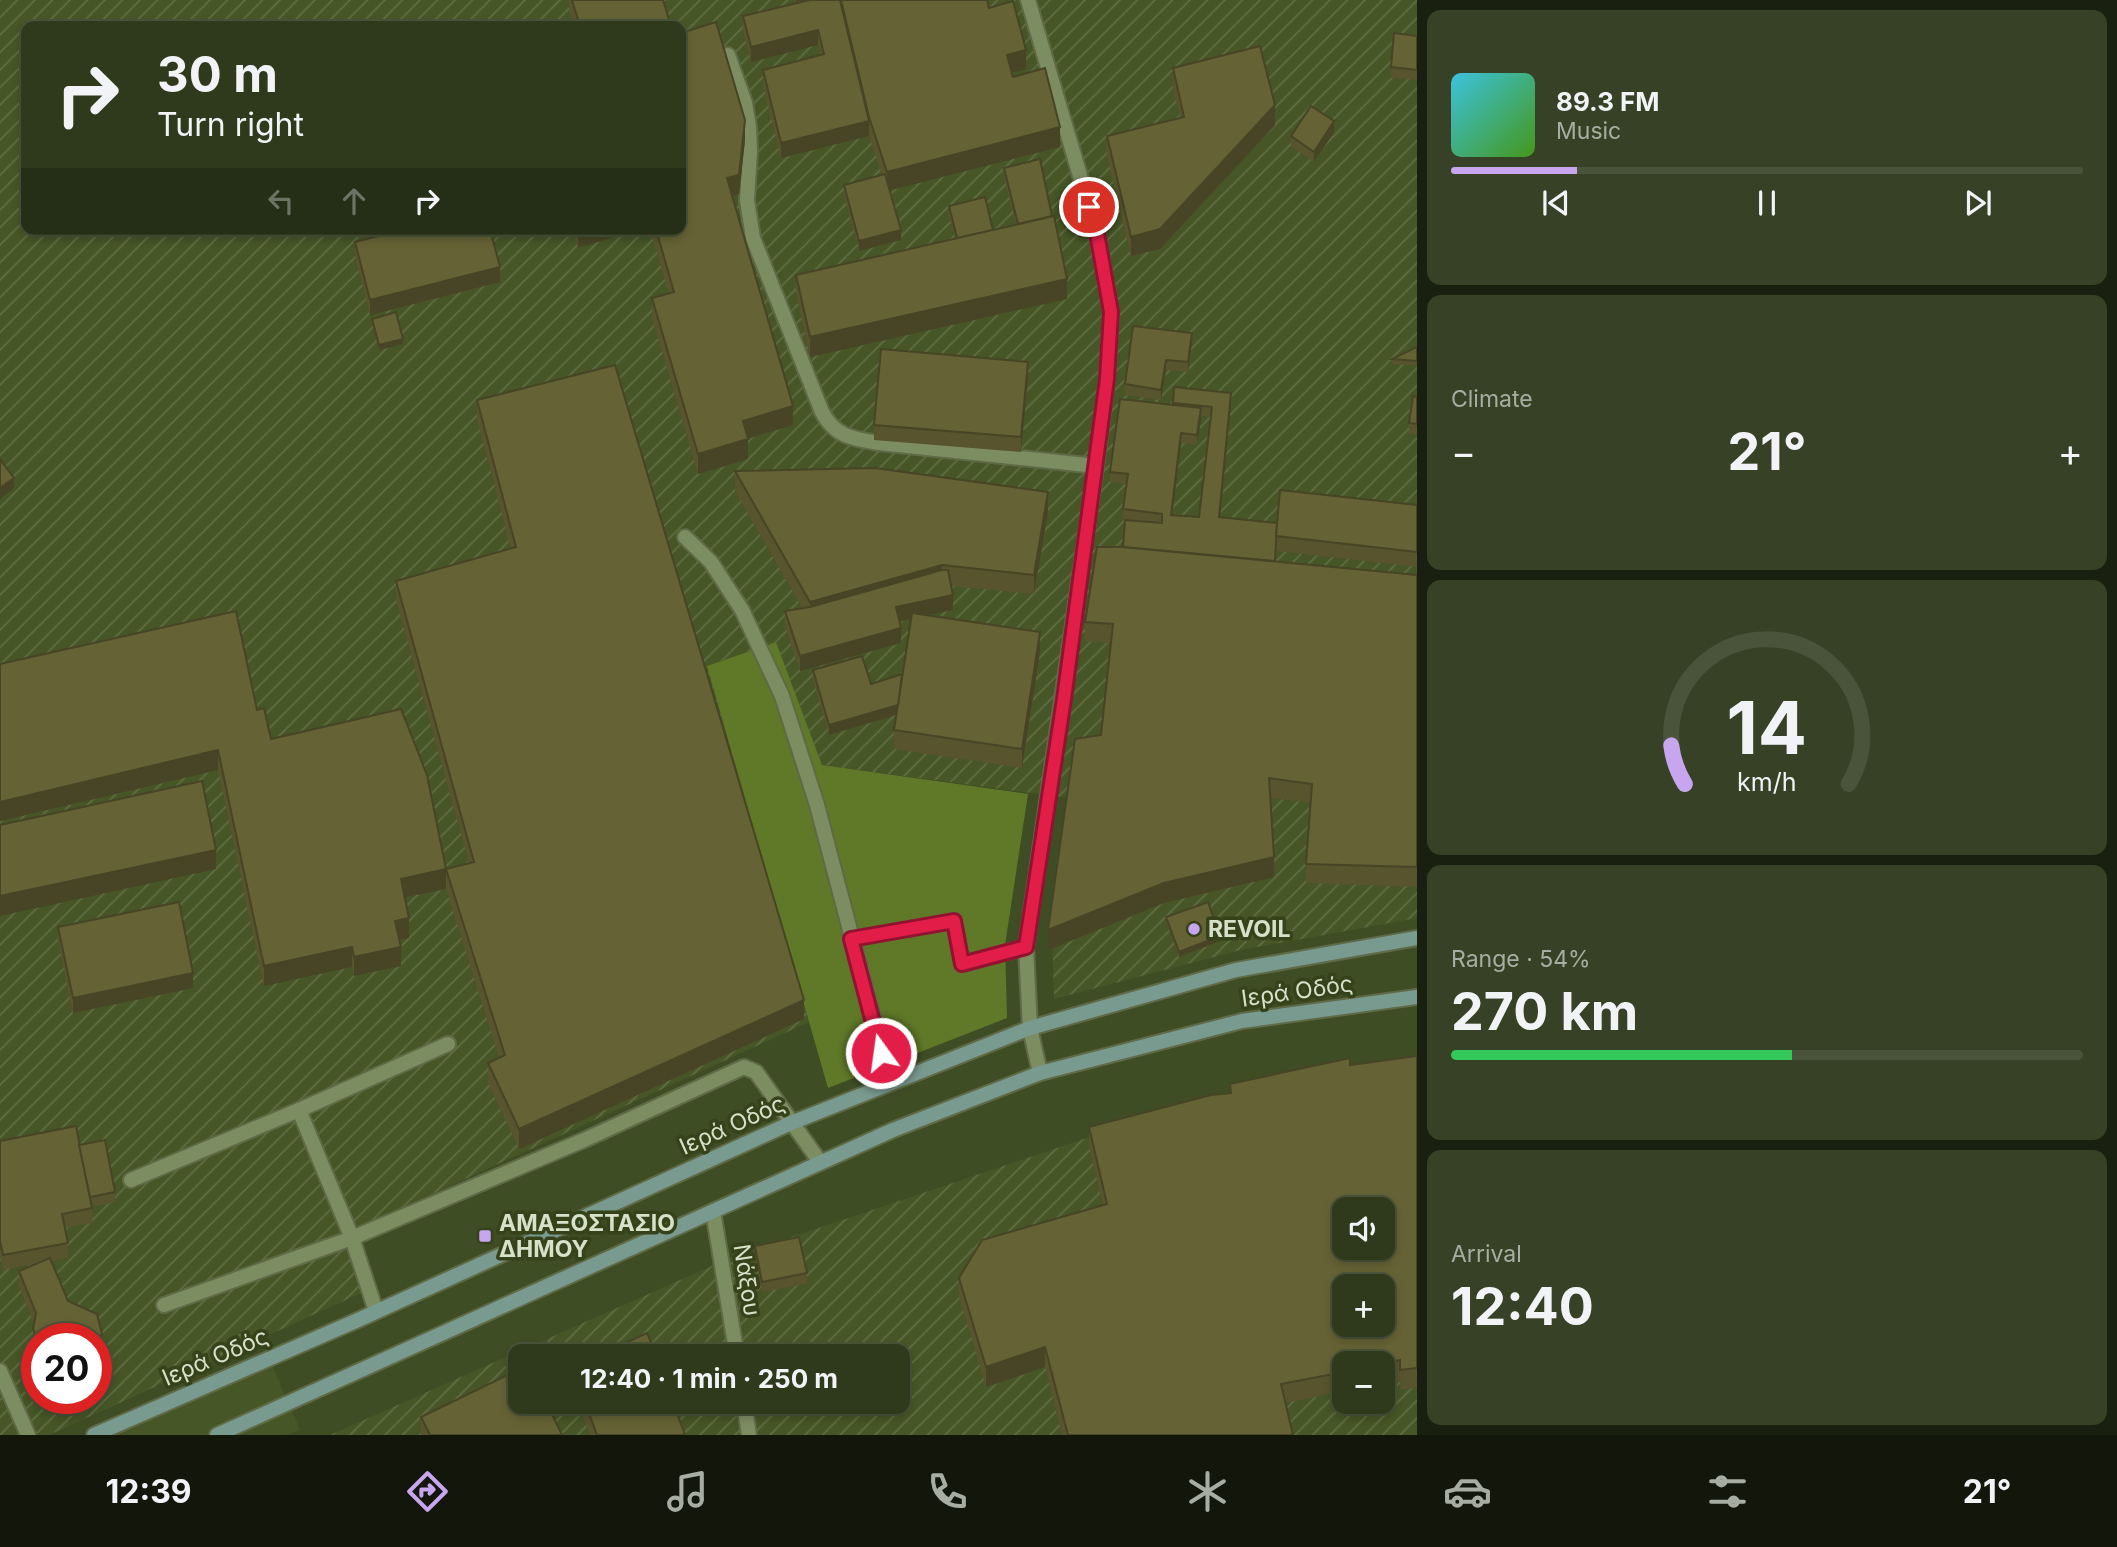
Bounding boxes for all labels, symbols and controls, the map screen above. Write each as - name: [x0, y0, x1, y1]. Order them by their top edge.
- text: 30 m: [157, 45, 278, 104]
- icon: right: [42, 49, 133, 140]
- text: 89.3 FM: [1556, 86, 1660, 117]
- text: Turn right: [157, 105, 304, 144]
- text: Music: [1556, 117, 1621, 145]
- pin: [1059, 177, 1119, 237]
- icon: left: [262, 182, 300, 220]
- icon: ahead: [335, 182, 373, 220]
- icon: right: [408, 182, 446, 220]
- icon: previous: [1537, 184, 1575, 222]
- icon: pause: [1748, 184, 1786, 222]
- icon: next: [1959, 184, 1997, 222]
- icon: arrive: [1070, 188, 1108, 226]
- text: Climate: [1451, 385, 1533, 413]
- text: 21°: [1727, 420, 1807, 483]
- text: −: [1451, 429, 1476, 475]
- text: +: [2058, 429, 2083, 475]
- text: 14: [1727, 683, 1807, 772]
- text: km/h: [1737, 766, 1797, 796]
- place label: REVOIL: [1208, 915, 1291, 943]
- marker: REVOIL: [1186, 921, 1202, 937]
- text: Range · 54%: [1451, 945, 1591, 973]
- street label: Ιερά Οδός: [1239, 969, 1355, 1013]
- text: 270 km: [1451, 980, 1638, 1043]
- position arrow: [844, 1016, 918, 1090]
- street label: Ιερά Οδός: [675, 1089, 789, 1161]
- map controls: [1332, 1197, 1395, 1414]
- button: sound: [1332, 1197, 1395, 1260]
- place label: ΑΜΑΞΟΣΤΑΣΙΟ ΔΗΜΟΥ: [499, 1209, 675, 1263]
- marker: ΑΜΑΞΟΣΤΑΣΙΟ ΔΗΜΟΥ: [477, 1228, 493, 1244]
- text: Arrival: [1451, 1240, 1522, 1268]
- street label: Νάξου: [728, 1242, 766, 1318]
- button: +: [1332, 1274, 1395, 1337]
- text: 12:40: [1451, 1275, 1594, 1338]
- street label: Ιερά Οδός: [158, 1322, 272, 1392]
- speed limit sign: 20: [21, 1323, 112, 1414]
- button: −: [1332, 1351, 1395, 1414]
- text: 12:40 · 1 min · 250 m: [580, 1363, 838, 1394]
- icon: directions: [403, 1467, 452, 1516]
- icon: music: [663, 1467, 712, 1516]
- icon: phone: [923, 1467, 972, 1516]
- icon: climate: [1183, 1467, 1232, 1516]
- icon: car: [1443, 1467, 1492, 1516]
- icon: filters: [1703, 1467, 1752, 1516]
- text: 12:39: [106, 1472, 192, 1511]
- text: 21°: [1963, 1472, 2011, 1511]

